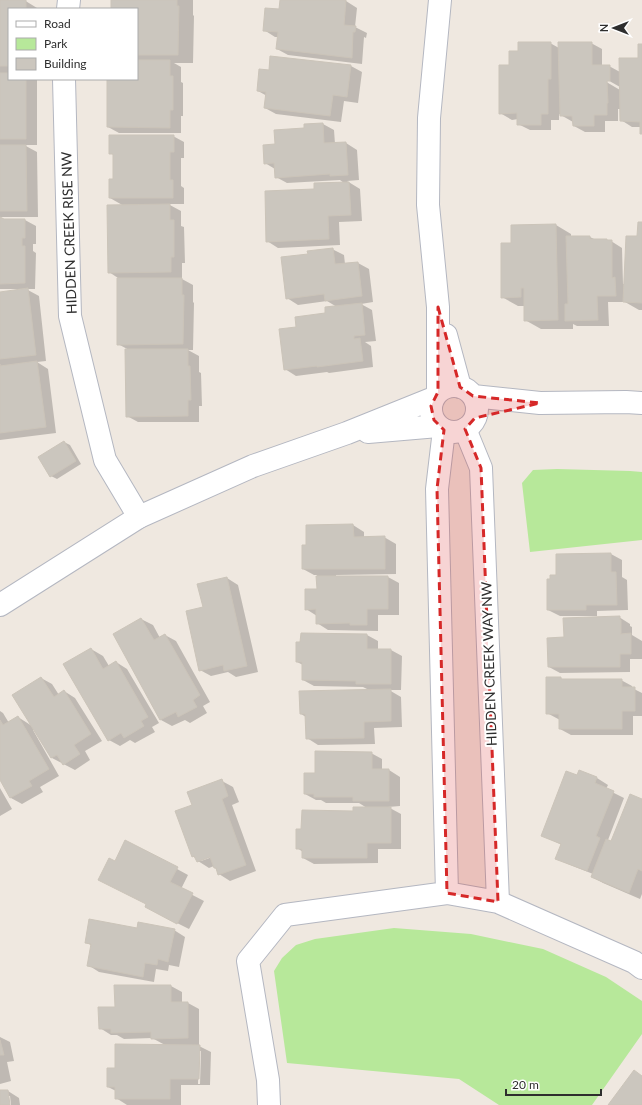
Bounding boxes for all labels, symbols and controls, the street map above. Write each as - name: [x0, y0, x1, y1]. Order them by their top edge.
- legend: [8, 8, 138, 80]
- north arrow: [594, 8, 634, 48]
- text: Road: [44, 16, 71, 31]
- text: N: [597, 24, 610, 32]
- text: Park: [44, 36, 68, 51]
- text: Building: [44, 56, 87, 71]
- street label: HIDDEN CREEK RISE NW: [57, 151, 80, 315]
- street label: HIDDEN CREEK WAY NW: [477, 581, 500, 747]
- scale bar: [506, 1071, 601, 1097]
- text: 20 m: [512, 1077, 539, 1092]

